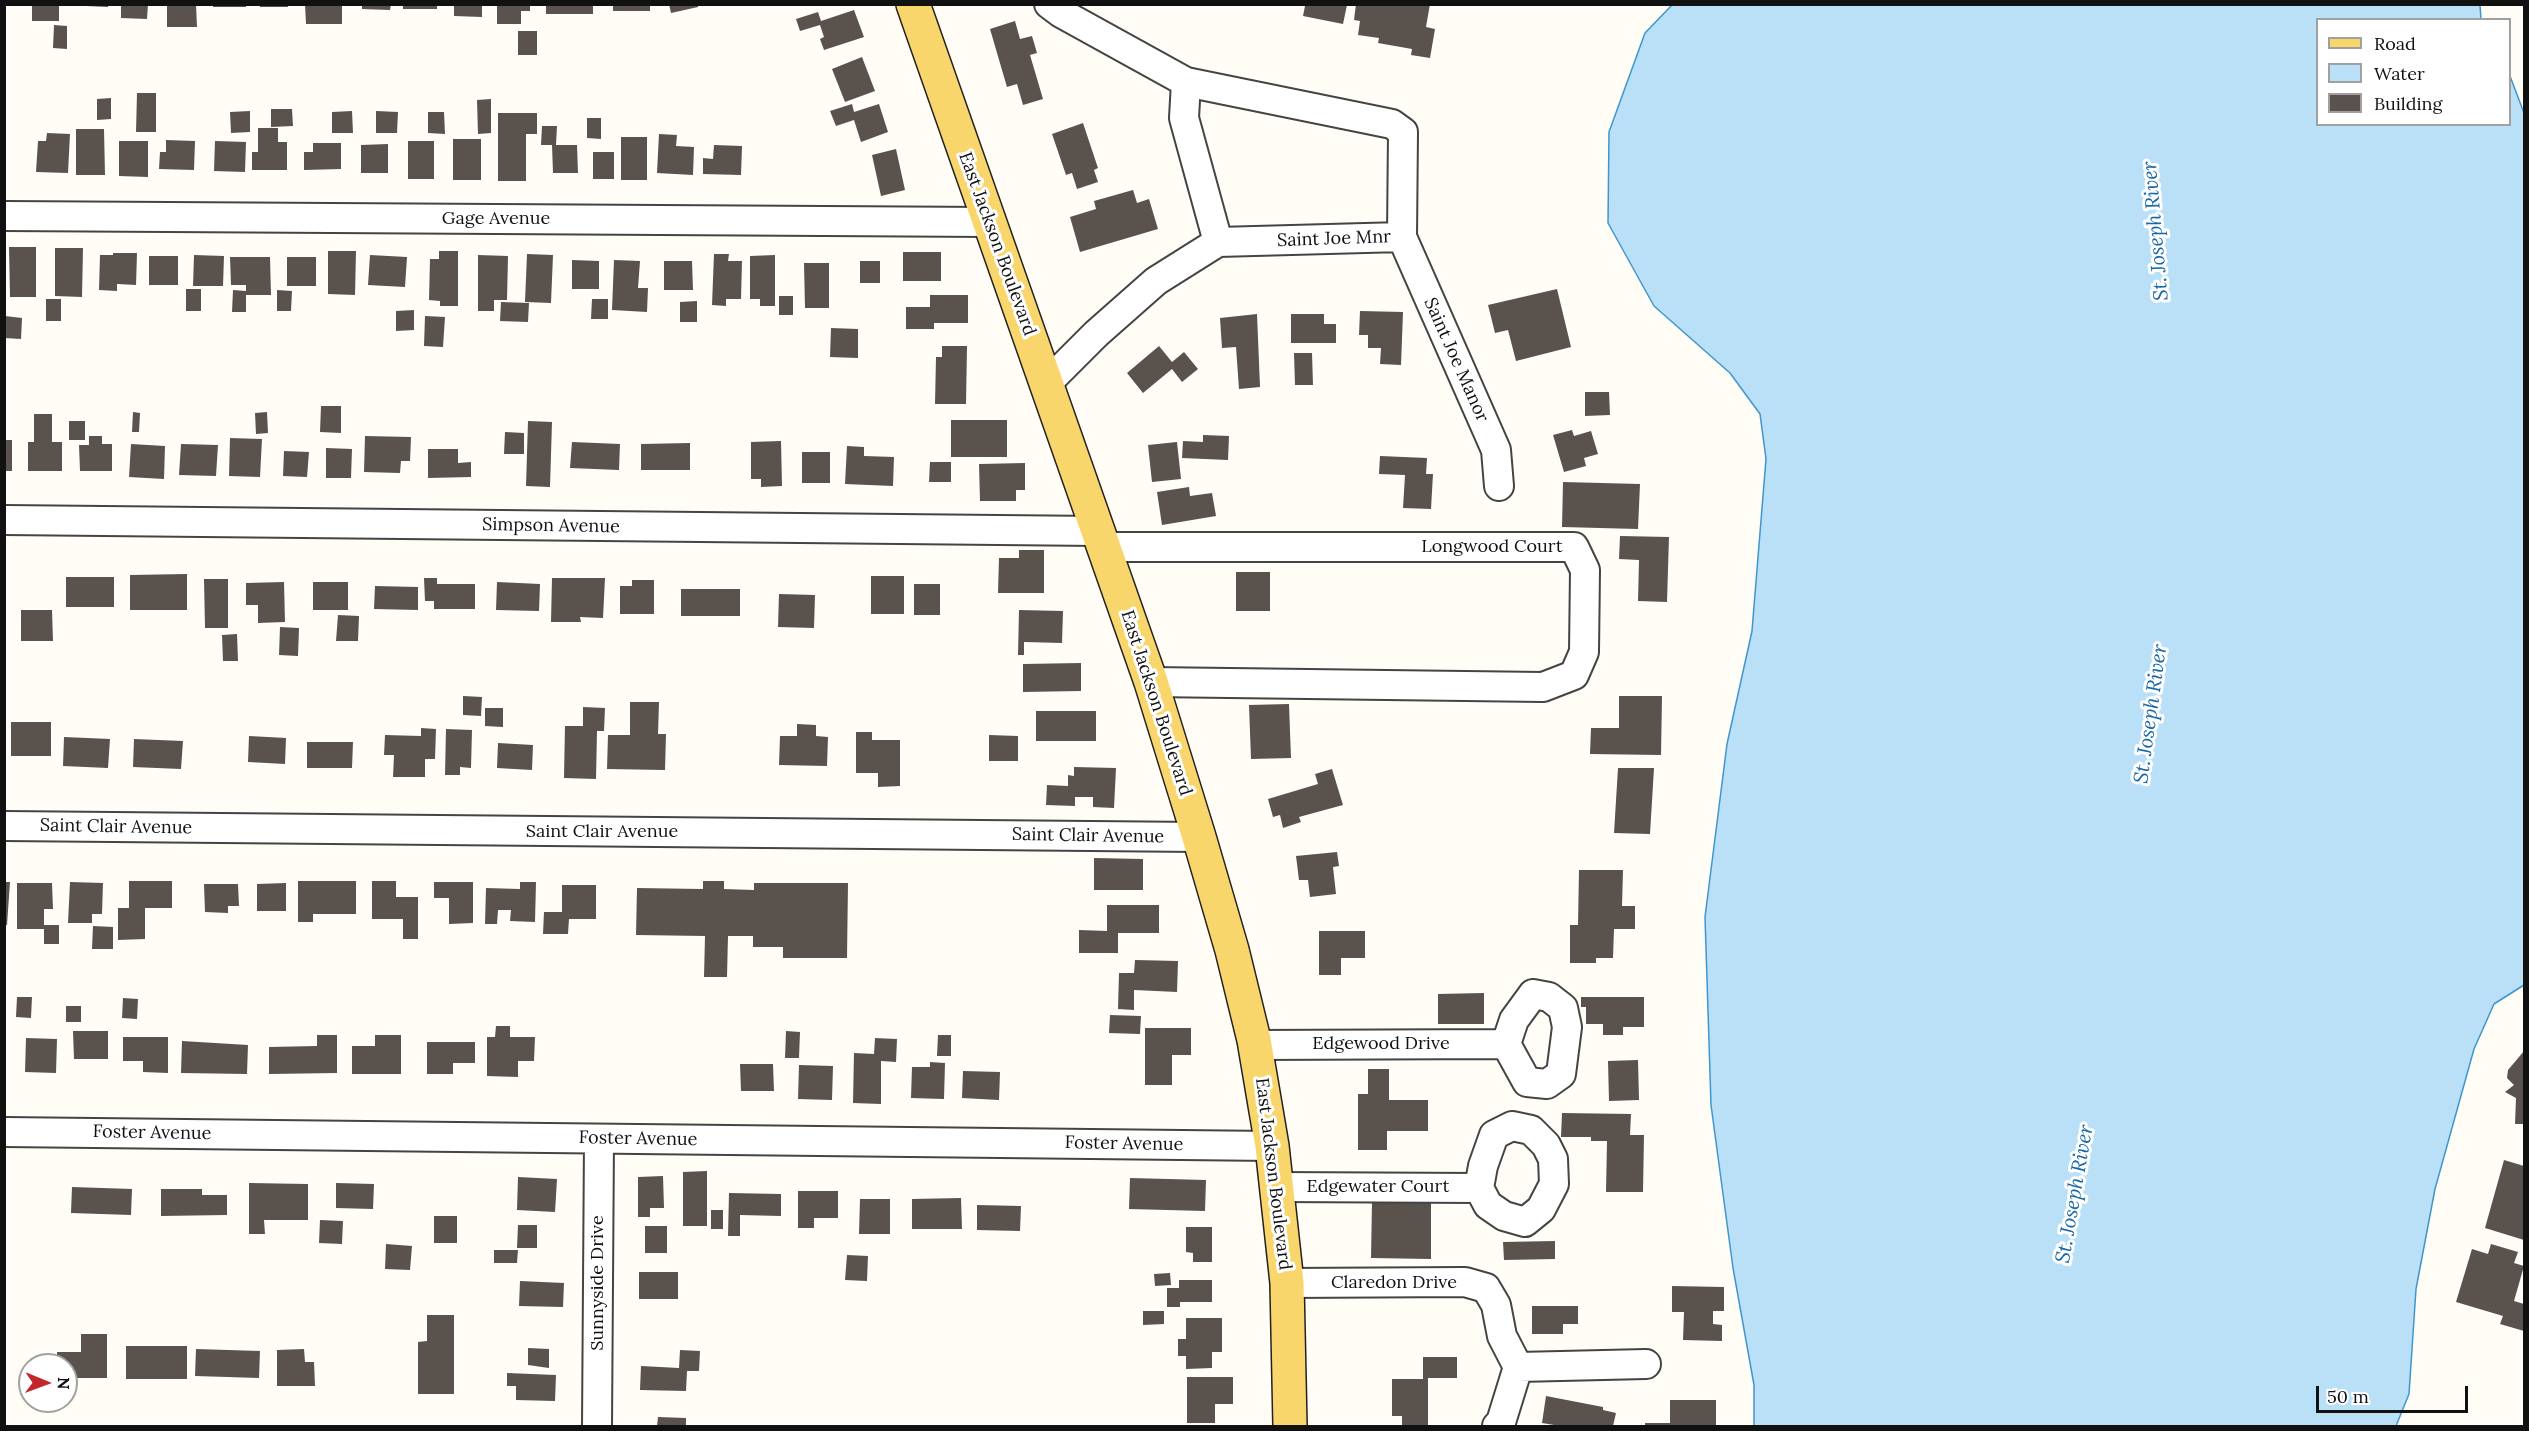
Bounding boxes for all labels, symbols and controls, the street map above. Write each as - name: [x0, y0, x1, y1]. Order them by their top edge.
- legend: [2316, 18, 2511, 126]
- text: Road: [2374, 32, 2416, 55]
- text: Water: [2374, 62, 2425, 85]
- text: Building: [2374, 92, 2442, 115]
- street label: East Jackson Boulevard: [954, 149, 1040, 339]
- water label: St. Joseph River: [2138, 160, 2174, 302]
- street label: Gage Avenue: [442, 208, 550, 230]
- street label: Saint Joe Mnr: [1277, 226, 1391, 252]
- street label: Saint Joe Manor: [1419, 295, 1493, 425]
- street label: Simpson Avenue: [482, 514, 620, 538]
- street label: Longwood Court: [1421, 536, 1563, 558]
- street label: East Jackson Boulevard: [1116, 608, 1196, 798]
- water label: St. Joseph River: [2129, 643, 2173, 785]
- street label: Saint Clair Avenue: [40, 815, 192, 839]
- street label: Saint Clair Avenue: [526, 821, 678, 843]
- street label: Saint Clair Avenue: [1012, 824, 1164, 848]
- street label: Edgewood Drive: [1312, 1033, 1450, 1055]
- street label: East Jackson Boulevard: [1250, 1077, 1296, 1271]
- street label: Foster Avenue: [92, 1121, 212, 1145]
- water label: St. Joseph River: [2051, 1123, 2099, 1265]
- street label: Foster Avenue: [578, 1127, 698, 1151]
- street label: Foster Avenue: [1064, 1132, 1184, 1156]
- street label: Edgewater Court: [1307, 1176, 1449, 1198]
- street label: Sunnyside Drive: [587, 1215, 609, 1351]
- street label: Claredon Drive: [1331, 1272, 1457, 1294]
- north arrow: [18, 1353, 78, 1413]
- scale bar: [2319, 1374, 2470, 1412]
- text: N: [54, 1377, 74, 1390]
- text: 50 m: [2327, 1385, 2369, 1408]

